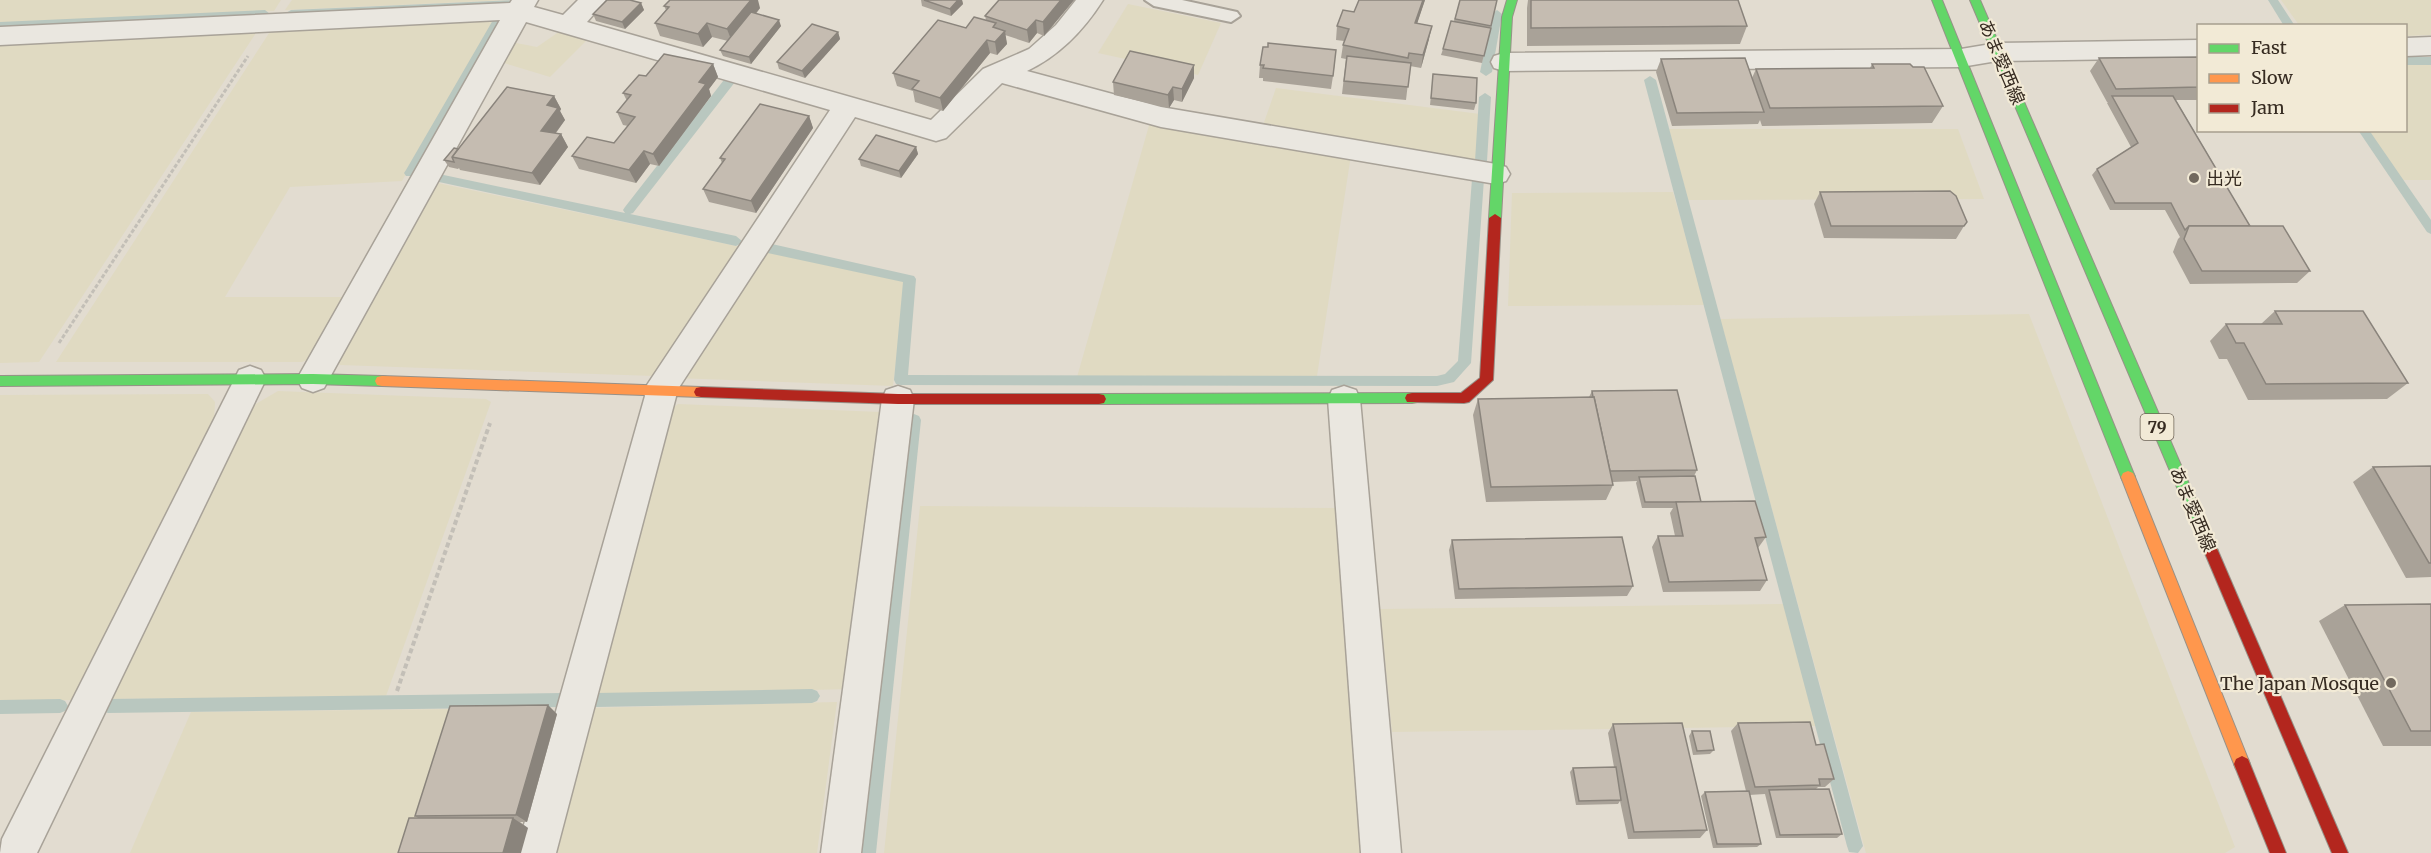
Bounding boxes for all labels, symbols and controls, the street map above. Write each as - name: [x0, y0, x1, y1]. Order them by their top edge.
- street label: あま愛西線: [1974, 16, 2030, 108]
- legend: [2197, 24, 2407, 132]
- text: Fast: [2251, 36, 2287, 59]
- text: Slow: [2251, 66, 2294, 89]
- text: Jam: [2250, 96, 2285, 119]
- place label: 出光: [2206, 167, 2242, 190]
- marker: 出光: [2187, 171, 2201, 185]
- road number: 79: [2140, 414, 2174, 440]
- street label: あま愛西線: [2165, 463, 2221, 555]
- place label: The Japan Mosque: [2220, 672, 2379, 695]
- marker: The Japan Mosque: [2384, 676, 2398, 690]

